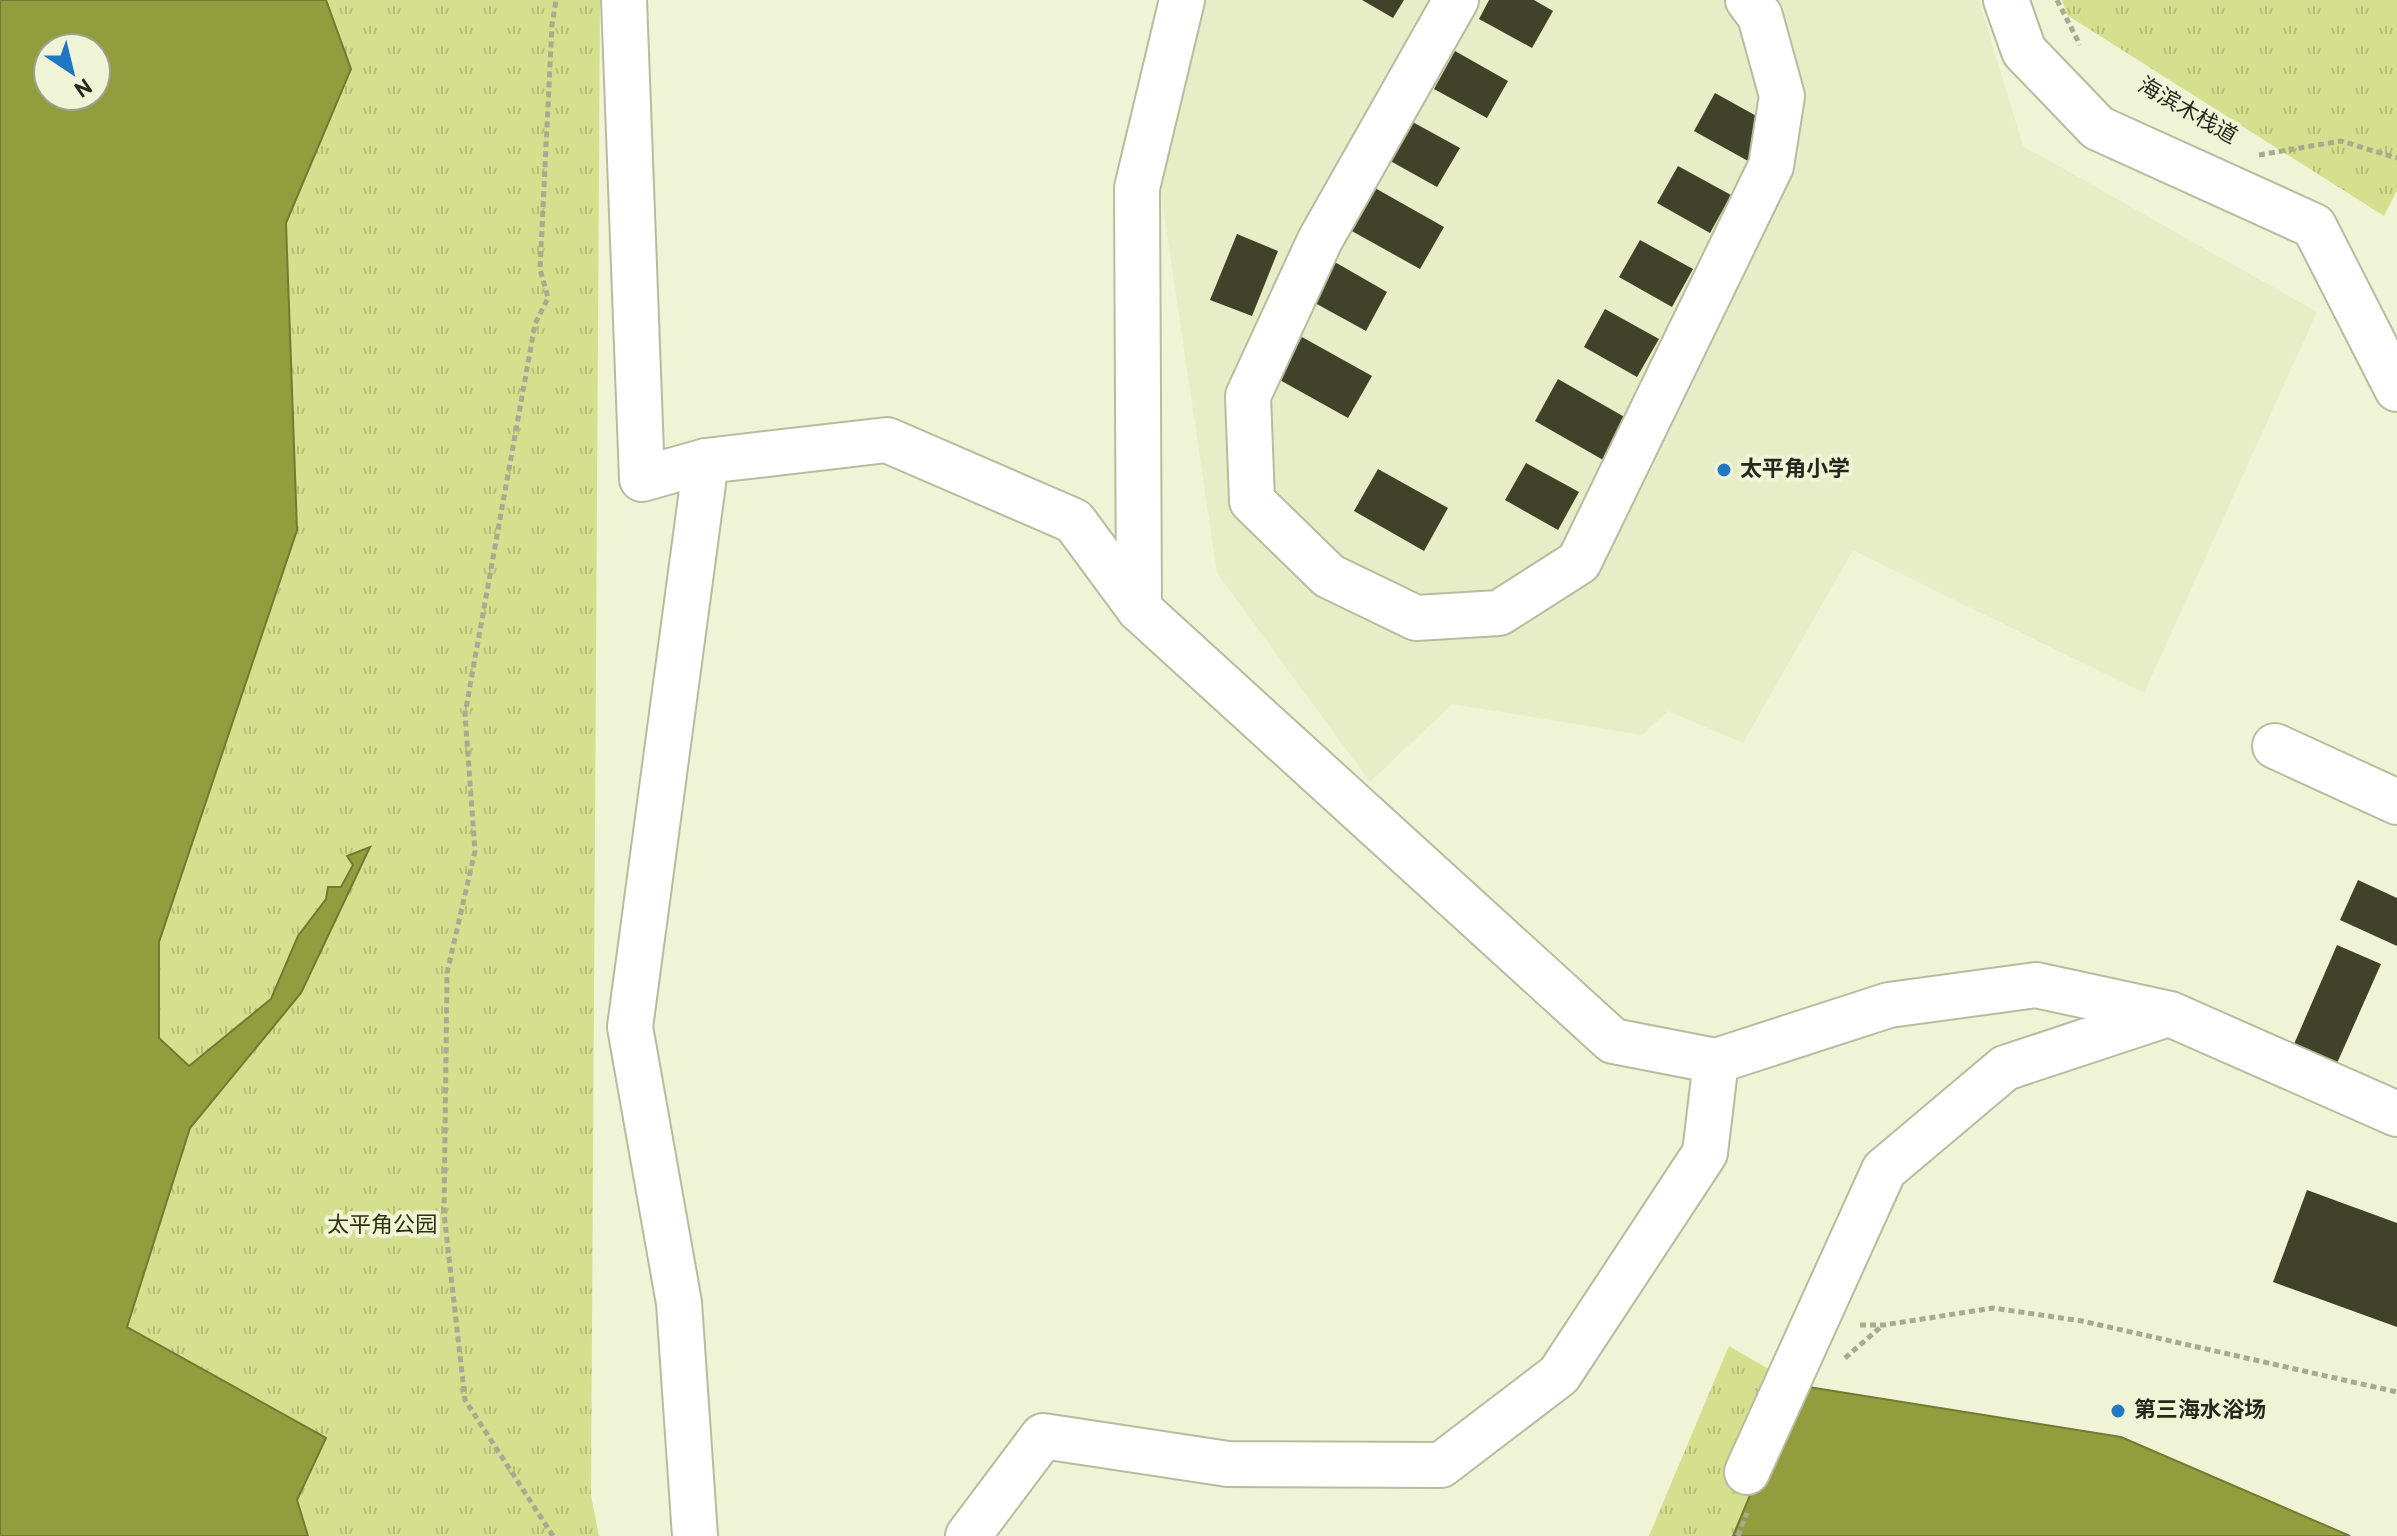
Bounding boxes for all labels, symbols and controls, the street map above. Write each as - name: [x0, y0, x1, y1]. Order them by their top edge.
- north arrow: [32, 32, 112, 112]
- text: N: [68, 71, 96, 102]
- street label: 海滨木栈道: [2133, 73, 2241, 151]
- place label: 太平角小学: [1740, 457, 1850, 484]
- marker: 太平角小学: [1715, 461, 1733, 479]
- park label: 太平角公园: [327, 1213, 437, 1240]
- place label: 第三海水浴场: [2134, 1398, 2266, 1425]
- marker: 第三海水浴场: [2109, 1402, 2127, 1420]

